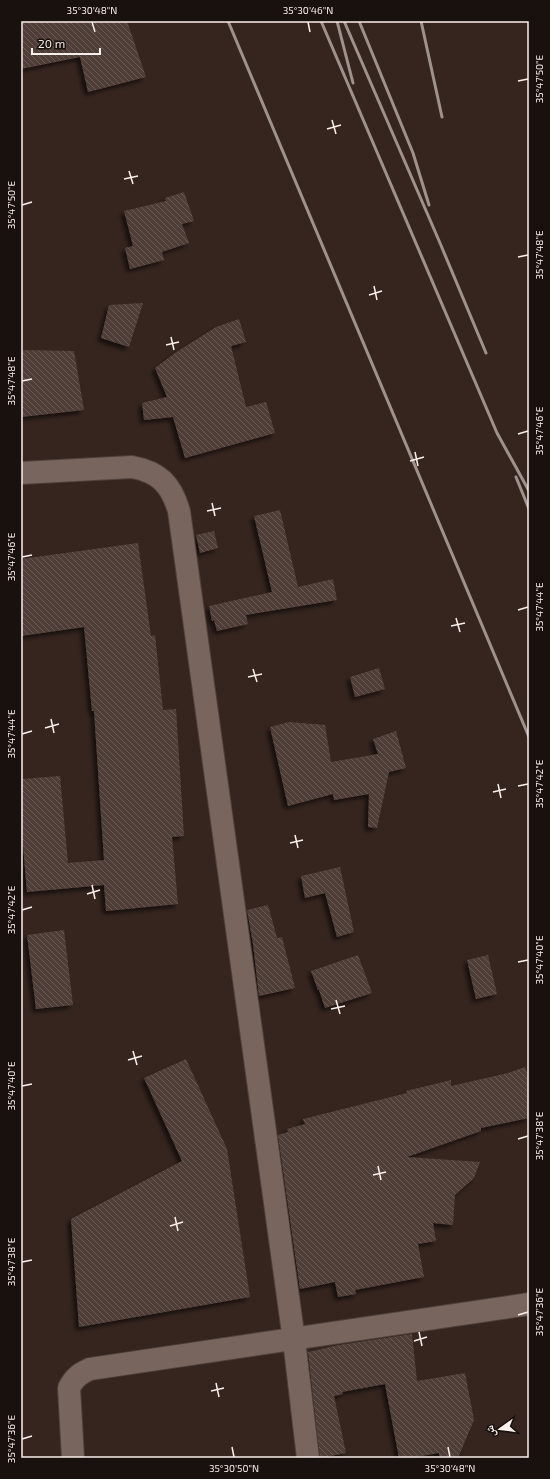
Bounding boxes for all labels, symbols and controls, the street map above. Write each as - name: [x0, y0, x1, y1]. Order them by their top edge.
- text: 35°30'48"N: [67, 4, 117, 16]
- text: 35°30'46"N: [283, 4, 333, 16]
- scale bar: [32, 30, 100, 56]
- text: 20 m: [38, 36, 65, 50]
- text: 35°47'50"E: [533, 54, 545, 103]
- text: 35°47'50"E: [5, 180, 17, 229]
- text: 35°47'48"E: [533, 230, 545, 280]
- text: 35°47'48"E: [5, 356, 17, 406]
- text: 35°47'46"E: [533, 406, 545, 455]
- text: 35°47'46"E: [5, 532, 17, 581]
- text: 35°47'44"E: [533, 582, 545, 632]
- text: 35°47'44"E: [5, 709, 17, 759]
- text: 35°47'42"E: [533, 759, 545, 808]
- text: 35°47'42"E: [5, 885, 17, 934]
- text: 35°47'40"E: [533, 935, 545, 985]
- text: 35°47'40"E: [5, 1061, 17, 1111]
- text: 35°47'38"E: [533, 1111, 545, 1160]
- text: 35°47'38"E: [5, 1237, 17, 1286]
- text: 35°47'36"E: [533, 1287, 545, 1336]
- north arrow: [480, 1409, 520, 1449]
- text: 35°47'36"E: [5, 1414, 17, 1463]
- text: ش: [482, 1424, 499, 1439]
- text: 35°30'50"N: [209, 1462, 259, 1474]
- text: 35°30'48"N: [425, 1462, 475, 1474]

